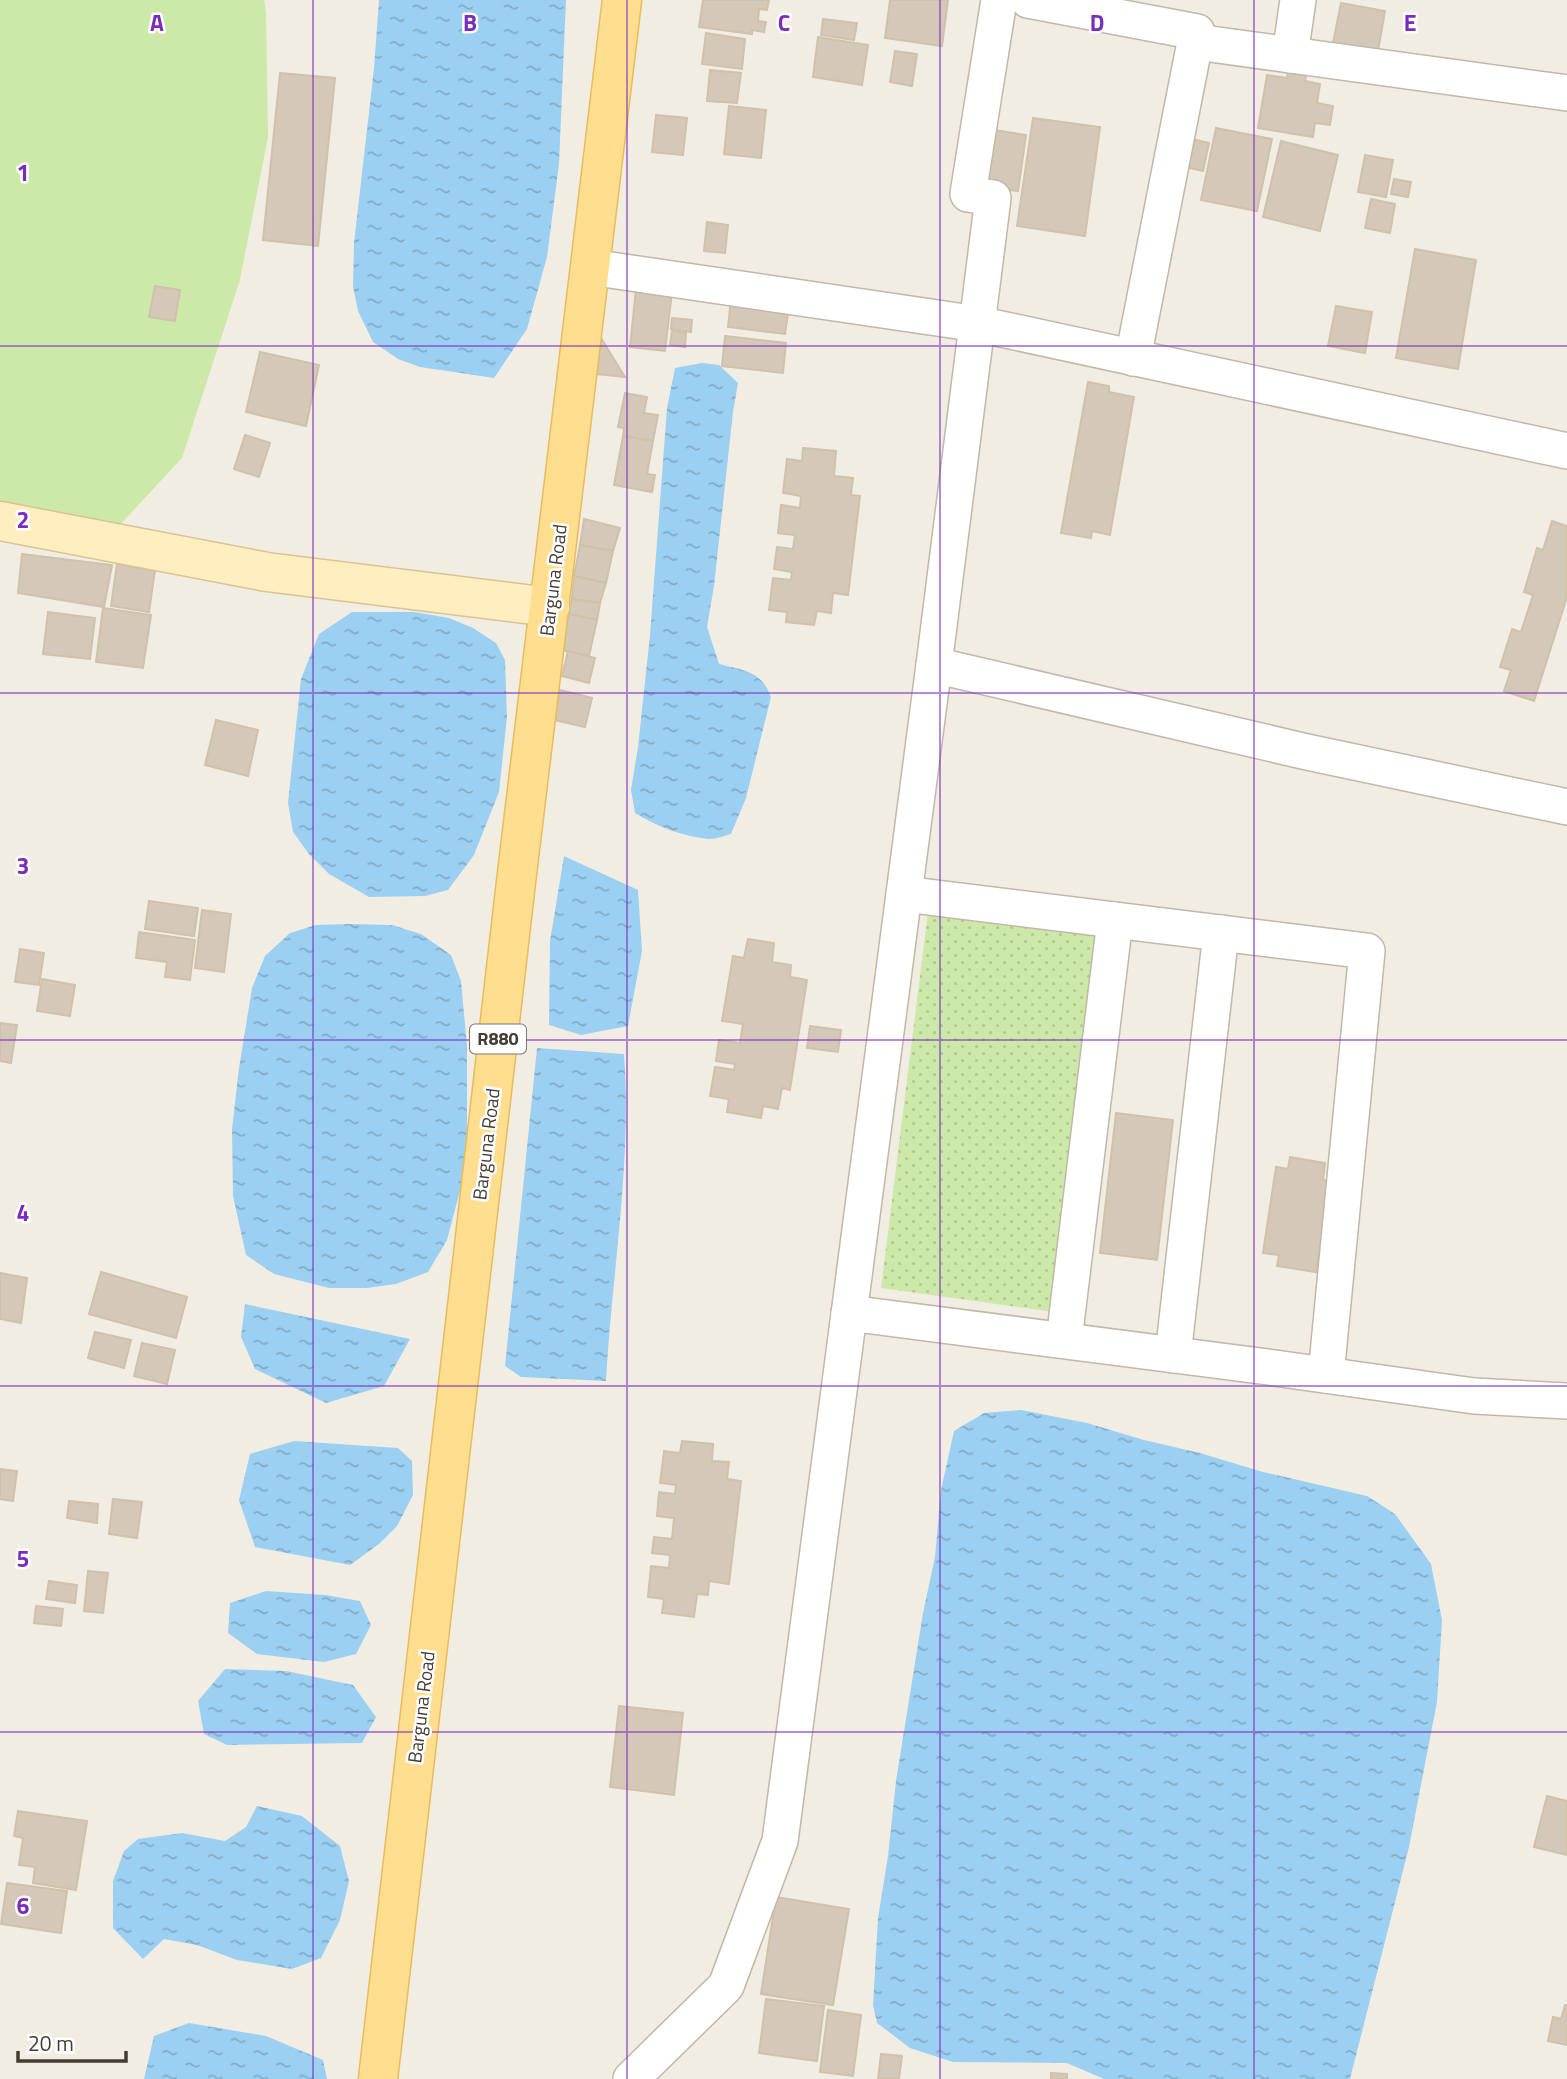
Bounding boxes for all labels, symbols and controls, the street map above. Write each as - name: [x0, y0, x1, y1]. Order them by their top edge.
- text: A: [150, 5, 164, 40]
- text: B: [463, 5, 477, 40]
- text: C: [778, 5, 790, 40]
- text: D: [1090, 5, 1104, 40]
- text: E: [1404, 5, 1416, 40]
- text: 1: [17, 155, 29, 190]
- text: 2: [17, 502, 29, 537]
- street label: Barguna Road: [531, 522, 574, 638]
- text: 3: [17, 848, 29, 883]
- road number: R880: [470, 1024, 526, 1054]
- street label: Barguna Road: [464, 1086, 507, 1202]
- text: 4: [17, 1195, 29, 1230]
- text: 5: [17, 1541, 29, 1576]
- street label: Barguna Road: [399, 1649, 442, 1765]
- text: 6: [17, 1888, 30, 1923]
- scale bar: [18, 2020, 126, 2064]
- text: 20 m: [28, 2027, 74, 2059]

